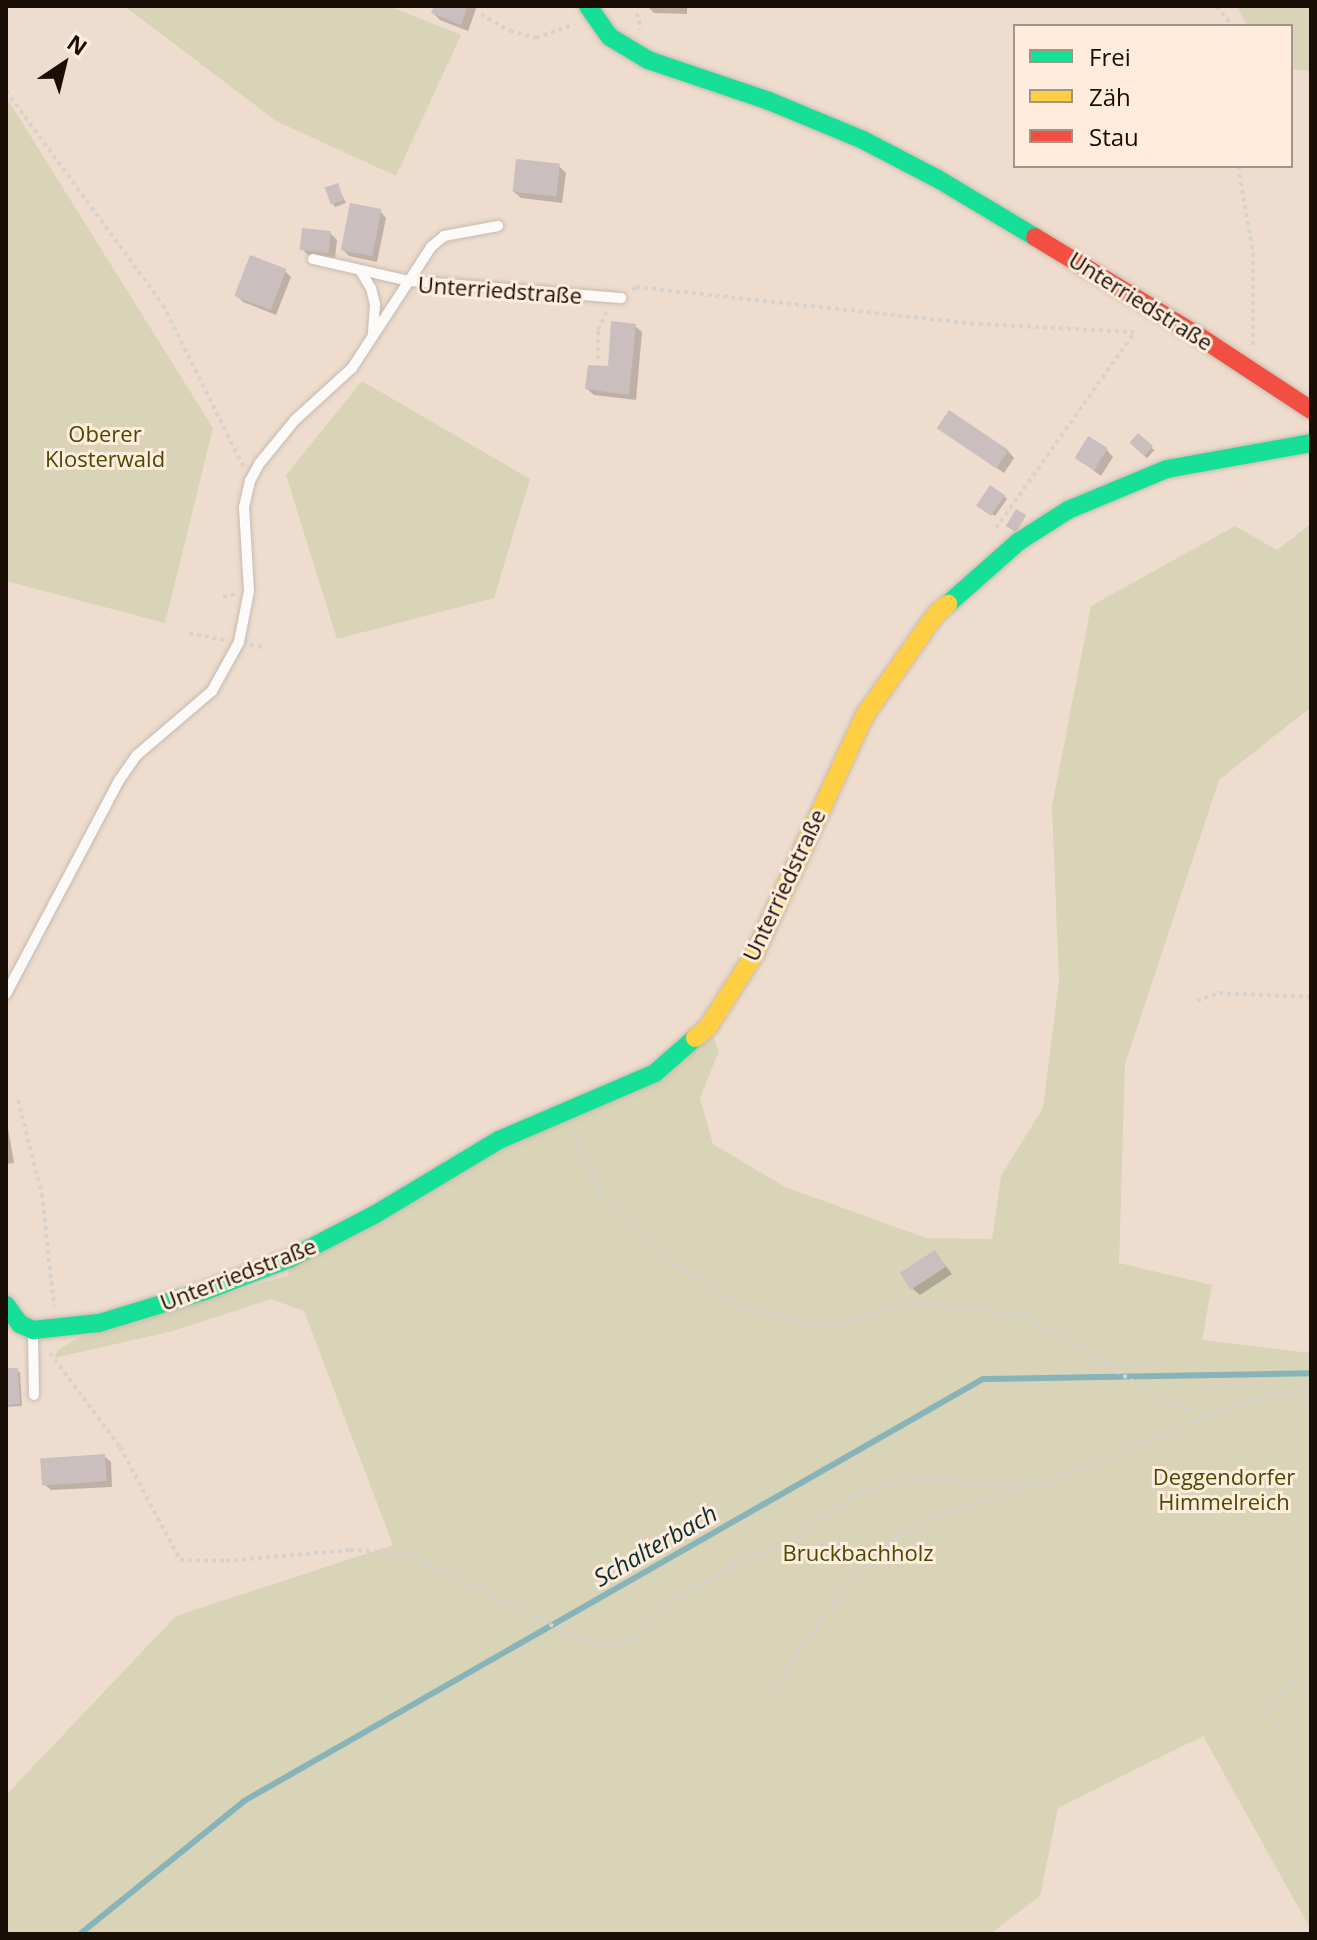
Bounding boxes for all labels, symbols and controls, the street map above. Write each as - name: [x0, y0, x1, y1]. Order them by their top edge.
- north arrow: [24, 24, 104, 104]
- legend: [1013, 24, 1293, 168]
- text: N: [62, 27, 94, 62]
- text: Frei: [1089, 40, 1131, 73]
- text: Zäh: [1089, 80, 1131, 113]
- text: Stau: [1089, 120, 1139, 153]
- street label: Unterriedstraße: [1064, 246, 1218, 356]
- street label: Unterriedstraße: [417, 271, 583, 309]
- park label: Oberer Klosterwald: [45, 420, 165, 472]
- street label: Unterriedstraße: [737, 805, 831, 965]
- street label: Unterriedstraße: [156, 1232, 320, 1316]
- park label: Deggendorfer Himmelreich: [1153, 1463, 1295, 1514]
- water label: Schalterbach: [588, 1498, 722, 1592]
- park label: Bruckbachholz: [782, 1540, 934, 1566]

